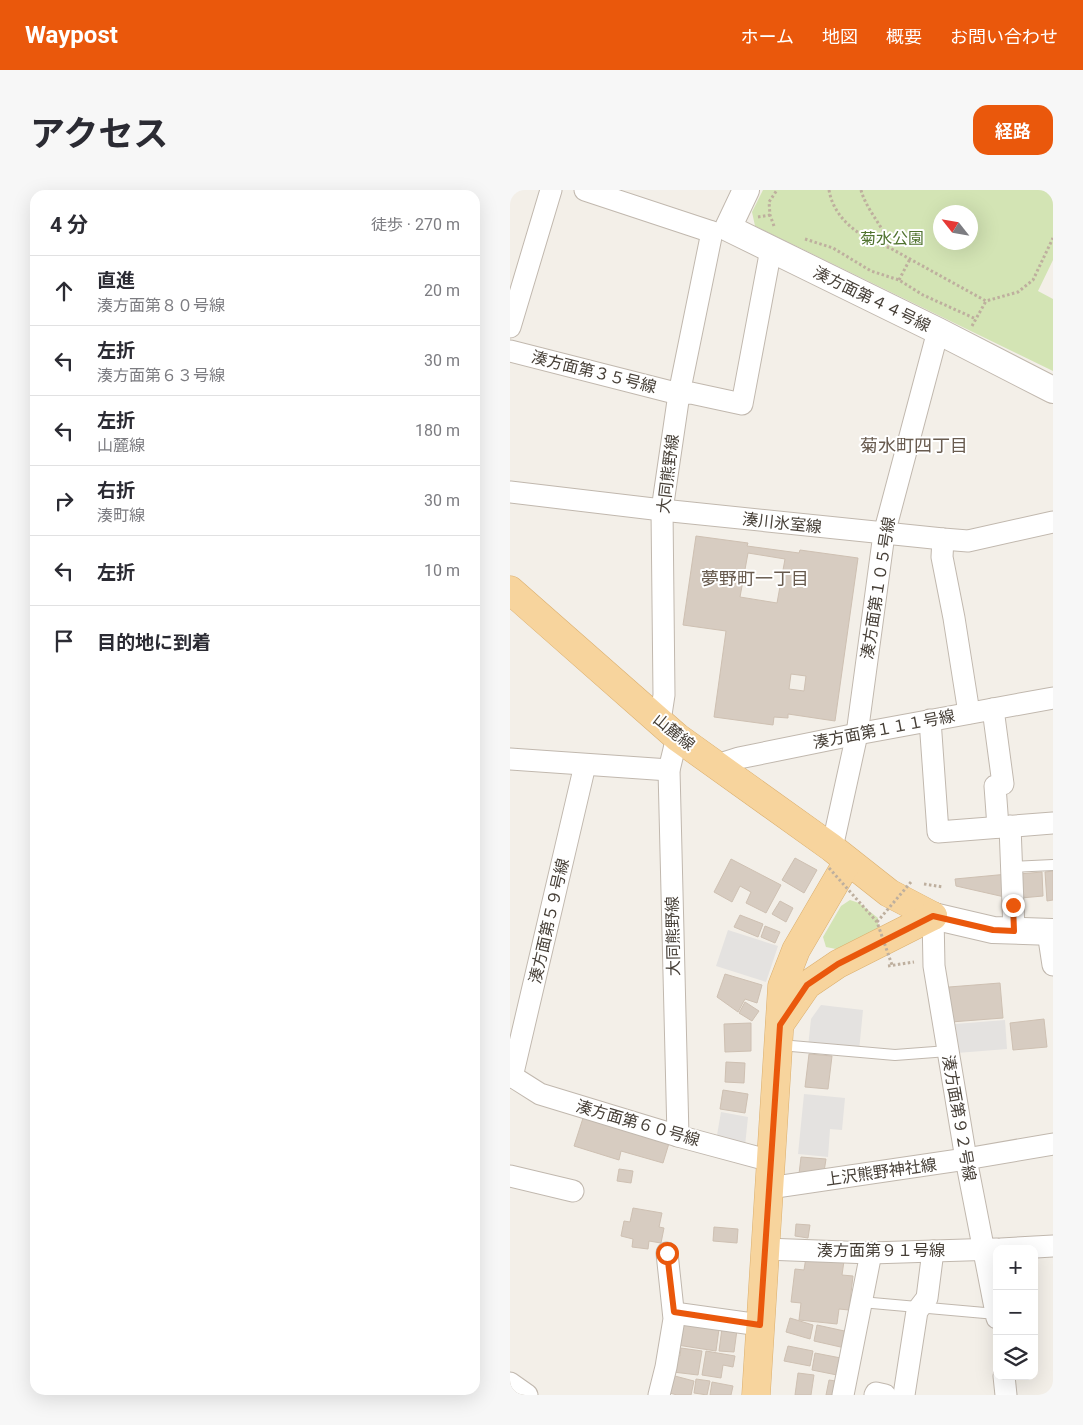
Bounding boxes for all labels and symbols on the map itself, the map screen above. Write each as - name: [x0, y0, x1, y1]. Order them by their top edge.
- north arrow: [933, 205, 978, 250]
- park label: 菊水公園: [860, 229, 924, 248]
- street label: 湊方面第４４号線: [810, 262, 934, 336]
- street label: 湊方面第３５号線: [530, 347, 658, 397]
- street label: 大同熊野線: [654, 433, 682, 515]
- district label: 菊水町四丁目: [860, 435, 968, 456]
- street label: 湊川氷室線: [741, 509, 823, 537]
- street label: 湊方面第１０５号線: [857, 515, 899, 661]
- district label: 夢野町一丁目: [701, 568, 809, 589]
- street label: 湊方面第１１１号線: [812, 706, 956, 752]
- street label: 山麓線: [649, 710, 699, 754]
- street label: 湊方面第５９号線: [525, 856, 573, 986]
- route end: [1002, 894, 1025, 917]
- street label: 大同熊野線: [663, 896, 683, 976]
- street label: 湊方面第９２号線: [939, 1053, 979, 1183]
- street label: 湊方面第６０号線: [574, 1096, 702, 1150]
- street label: 上沢熊野神社線: [824, 1155, 938, 1189]
- street label: 湊方面第９１号線: [817, 1241, 945, 1260]
- route start: [656, 1242, 679, 1265]

